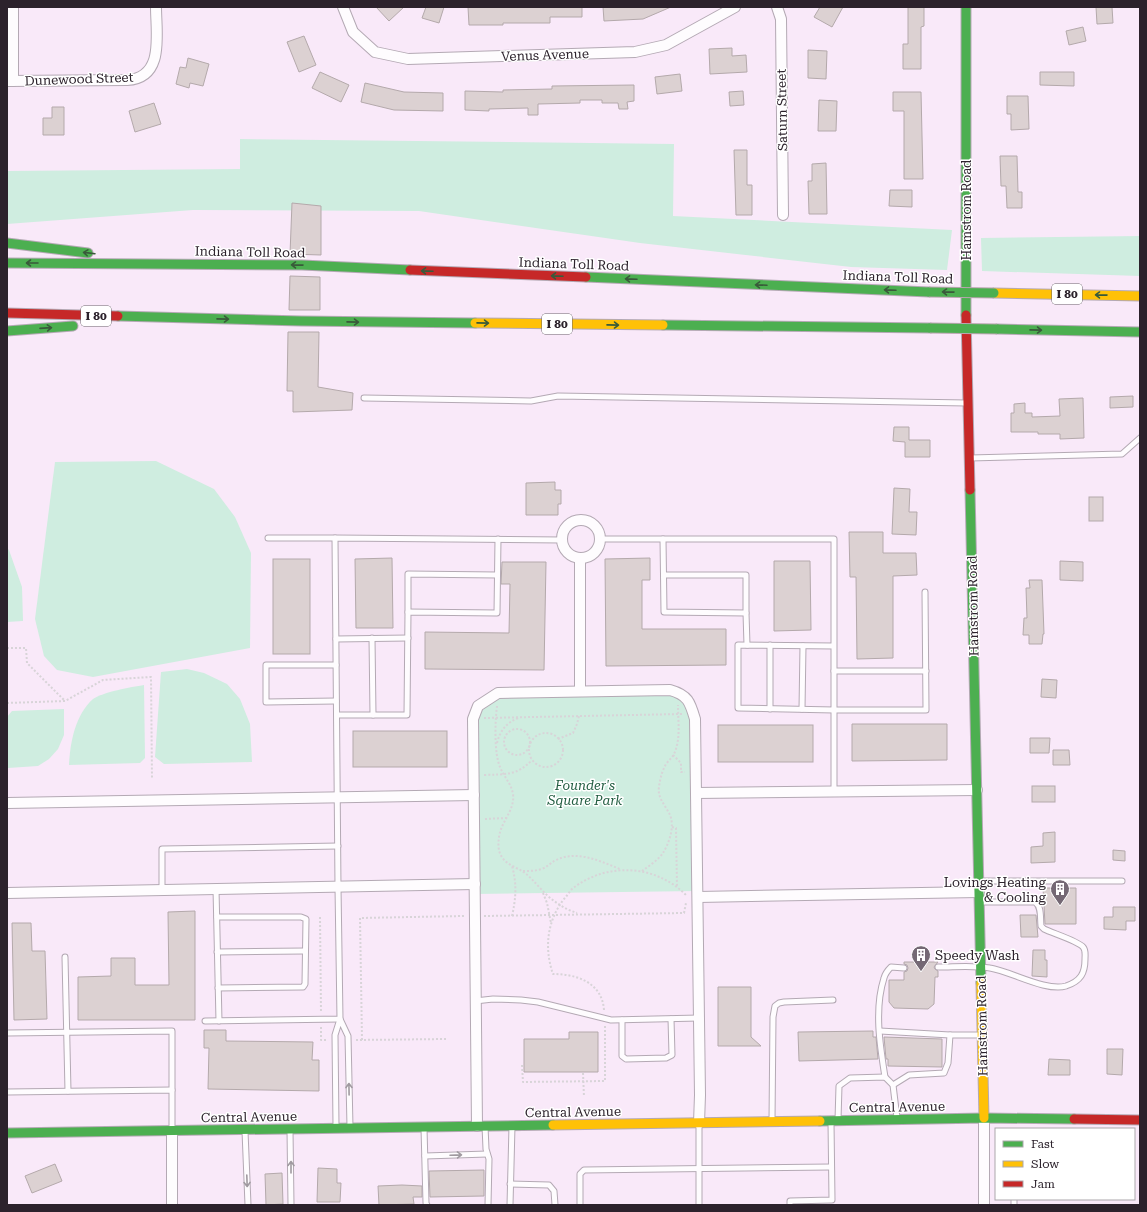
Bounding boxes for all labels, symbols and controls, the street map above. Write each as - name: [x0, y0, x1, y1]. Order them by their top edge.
- street label: Venus Avenue: [501, 46, 589, 64]
- street label: Saturn Street: [774, 69, 790, 151]
- street label: Dunewood Street: [24, 70, 134, 88]
- street label: Hamstrom Road: [959, 159, 974, 260]
- street label: Indiana Toll Road: [195, 244, 306, 260]
- one-way arrow: [83, 249, 96, 256]
- street label: Indiana Toll Road: [518, 255, 630, 273]
- one-way arrow: [26, 259, 39, 267]
- one-way arrow: [291, 262, 304, 269]
- one-way arrow: [421, 267, 434, 274]
- street label: Indiana Toll Road: [842, 268, 954, 286]
- one-way arrow: [551, 273, 564, 280]
- one-way arrow: [625, 276, 638, 283]
- one-way arrow: [755, 281, 768, 288]
- road number: I 80: [1052, 284, 1082, 304]
- one-way arrow: [884, 286, 897, 294]
- one-way arrow: [942, 288, 955, 296]
- one-way arrow: [1095, 291, 1108, 299]
- road number: I 80: [81, 306, 111, 326]
- road number: I 80: [542, 314, 572, 334]
- one-way arrow: [216, 315, 229, 323]
- one-way arrow: [346, 318, 359, 325]
- one-way arrow: [476, 319, 489, 327]
- one-way arrow: [606, 321, 619, 328]
- one-way arrow: [39, 324, 52, 331]
- one-way arrow: [1029, 326, 1042, 334]
- street label: Hamstrom Road: [965, 555, 981, 657]
- park label: Founder's Square Park: [547, 778, 623, 808]
- place label: Lovings Heating & Cooling: [944, 875, 1047, 905]
- building icon: Lovings Heating & Cooling: [1049, 878, 1071, 906]
- building icon: Speedy Wash: [910, 944, 932, 972]
- place label: Speedy Wash: [935, 948, 1020, 963]
- street label: Hamstrom Road: [974, 975, 990, 1077]
- one-way arrow: [346, 1083, 353, 1096]
- street label: Central Avenue: [849, 1099, 945, 1115]
- street label: Central Avenue: [525, 1104, 621, 1120]
- street label: Central Avenue: [201, 1109, 297, 1125]
- legend: [995, 1128, 1135, 1200]
- text: Fast: [1031, 1137, 1055, 1151]
- one-way arrow: [449, 1151, 462, 1158]
- text: Slow: [1031, 1157, 1059, 1171]
- one-way arrow: [287, 1161, 294, 1174]
- one-way arrow: [243, 1174, 250, 1187]
- text: Jam: [1031, 1177, 1055, 1191]

